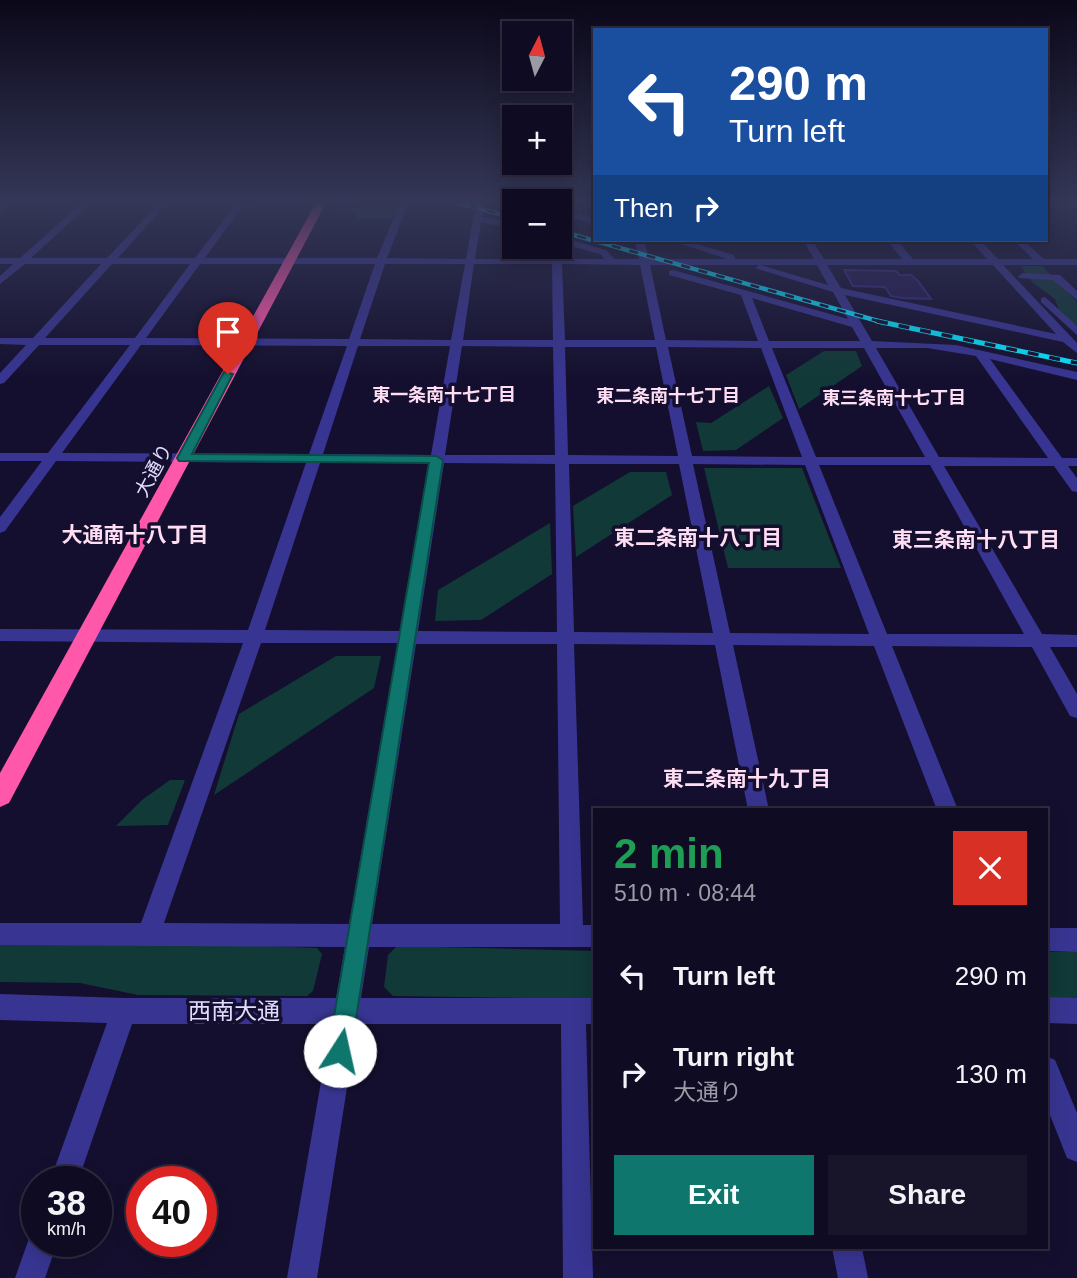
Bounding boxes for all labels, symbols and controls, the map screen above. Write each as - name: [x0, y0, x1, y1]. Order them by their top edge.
- north arrow: [502, 21, 572, 91]
- map controls: [502, 21, 572, 259]
- icon: left: [614, 56, 705, 147]
- text: 290 m: [729, 56, 868, 110]
- button: +: [502, 105, 572, 175]
- text: Turn left: [729, 113, 845, 149]
- button: −: [502, 189, 572, 259]
- icon: right: [687, 189, 725, 227]
- text: Then: [614, 193, 673, 223]
- pin: [198, 302, 258, 374]
- icon: arrive: [209, 313, 247, 351]
- district label: 東一条南十七丁目: [372, 385, 516, 405]
- district label: 東二条南十七丁目: [596, 386, 740, 406]
- district label: 東三条南十七丁目: [822, 388, 966, 408]
- street label: 大通り: [131, 440, 176, 500]
- district label: 大通南十八丁目: [62, 523, 209, 546]
- district label: 東二条南十八丁目: [614, 526, 782, 549]
- district label: 東三条南十八丁目: [892, 528, 1060, 551]
- district label: 東二条南十九丁目: [663, 767, 831, 790]
- text: 2 min: [614, 830, 724, 877]
- button: close: [953, 831, 1027, 905]
- text: 510 m · 08:44: [614, 880, 756, 906]
- icon: left: [614, 957, 652, 995]
- text: Turn left: [673, 961, 775, 991]
- text: 290 m: [955, 961, 1027, 991]
- street label: 西南大通: [188, 998, 280, 1024]
- position arrow: [303, 1014, 377, 1088]
- text: Turn right: [673, 1042, 794, 1072]
- icon: right: [614, 1055, 652, 1093]
- text: 130 m: [955, 1059, 1027, 1089]
- text: 大通り: [673, 1079, 742, 1105]
- button: Exit: [614, 1155, 814, 1235]
- button: Share: [828, 1155, 1027, 1235]
- speed limit sign: 40: [126, 1166, 217, 1257]
- text: 38: [47, 1183, 86, 1222]
- text: km/h: [47, 1219, 86, 1239]

